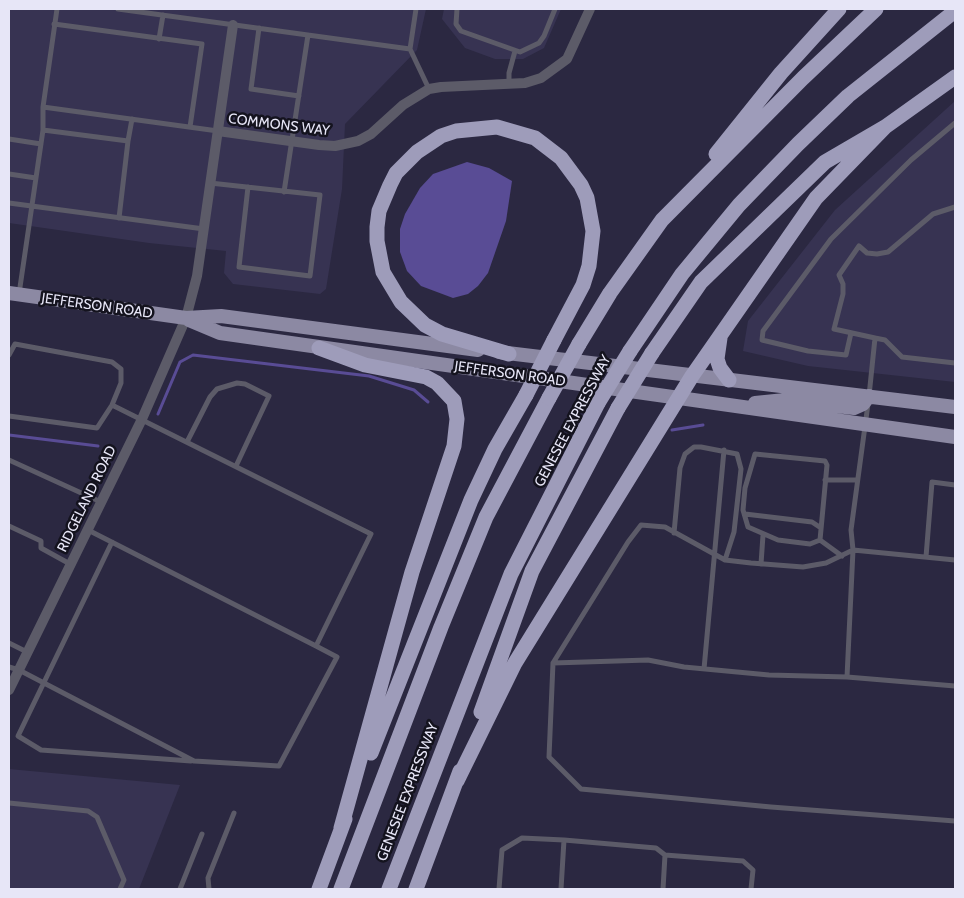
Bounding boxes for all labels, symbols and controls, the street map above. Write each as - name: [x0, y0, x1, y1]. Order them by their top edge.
- street label: COMMONS WAY: [227, 110, 331, 140]
- street label: JEFFERSON ROAD: [40, 290, 154, 322]
- street label: GENESEE EXPRESSWAY: [531, 352, 615, 490]
- street label: JEFFERSON ROAD: [453, 358, 567, 390]
- street label: RIDGELAND ROAD: [54, 443, 120, 555]
- street label: GENESEE EXPRESSWAY: [374, 721, 442, 863]

